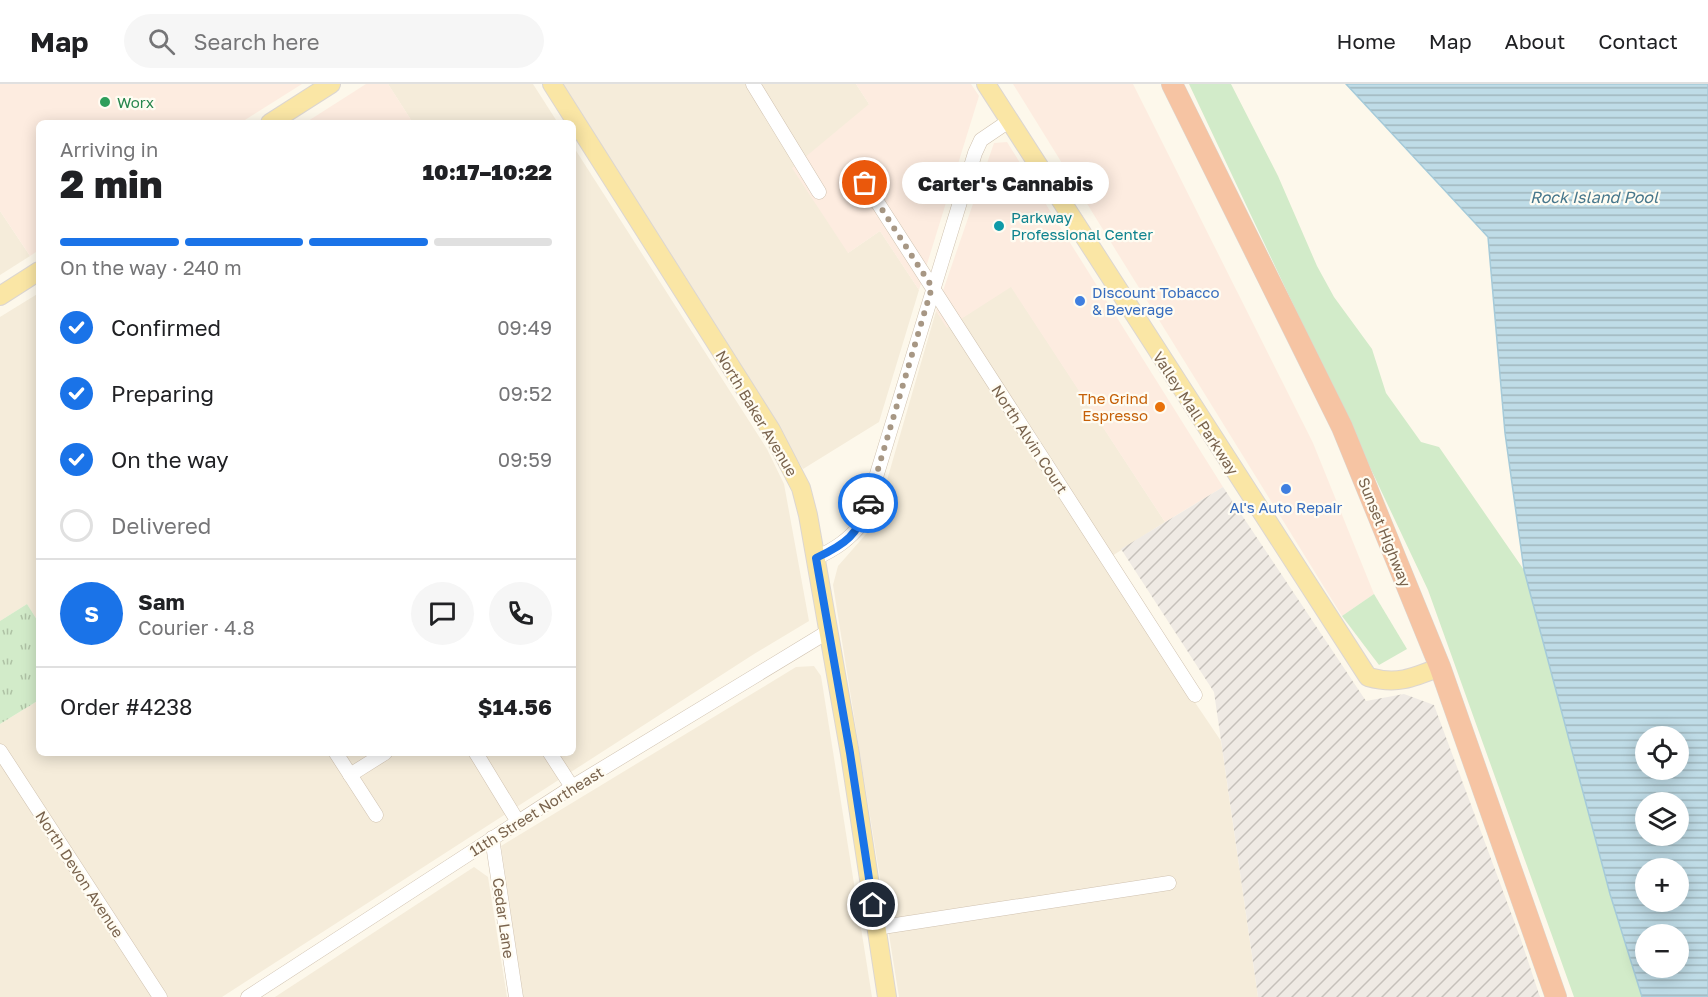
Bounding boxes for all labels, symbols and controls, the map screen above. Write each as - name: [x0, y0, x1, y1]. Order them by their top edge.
- search box: [124, 14, 544, 68]
- text: Map: [30, 25, 88, 58]
- icon: search: [145, 25, 178, 58]
- text: Search here: [193, 28, 319, 55]
- text: Home: [1336, 28, 1396, 54]
- text: Map: [1429, 28, 1472, 54]
- text: About: [1505, 28, 1565, 54]
- text: Contact: [1598, 28, 1678, 54]
- place label: Worx: [117, 93, 154, 111]
- marker: Worx: [98, 95, 112, 109]
- text: Arriving in: [60, 137, 158, 161]
- pin: [839, 157, 890, 208]
- text: 10:17–10:22: [423, 158, 552, 185]
- text: 2 min: [60, 160, 163, 207]
- callout: Carter's Cannabis: [901, 162, 1108, 204]
- icon: bag: [848, 166, 881, 199]
- text: Carter's Cannabis: [918, 171, 1093, 195]
- water label: Rock Island Pool: [1530, 187, 1659, 207]
- place label: Parkway Professional Center: [1011, 208, 1153, 243]
- marker: Parkway Professional Center: [992, 219, 1006, 233]
- text: On the way · 240 m: [60, 255, 242, 279]
- place label: Discount Tobacco & Beverage: [1092, 283, 1220, 318]
- marker: Discount Tobacco & Beverage: [1073, 294, 1087, 308]
- icon: check: [60, 311, 93, 344]
- text: Confirmed: [111, 314, 221, 341]
- text: 09:49: [497, 315, 552, 339]
- street label: North Baker Avenue: [712, 347, 802, 479]
- street label: Valley Mall Parkway: [1149, 348, 1243, 479]
- icon: check: [60, 377, 93, 410]
- text: Preparing: [111, 380, 214, 407]
- text: 09:52: [498, 381, 552, 405]
- street label: North Alvin Court: [988, 381, 1072, 497]
- place label: The Grind Espresso: [1078, 389, 1148, 424]
- marker: The Grind Espresso: [1153, 400, 1167, 414]
- icon: check: [60, 443, 93, 476]
- text: On the way: [111, 446, 229, 473]
- text: 09:59: [498, 447, 552, 471]
- courier: [838, 473, 898, 533]
- street label: Sunset Highway: [1355, 475, 1415, 590]
- marker: Al's Auto Repair: [1279, 482, 1293, 496]
- icon: car: [852, 487, 885, 520]
- place label: Al's Auto Repair: [1230, 498, 1343, 516]
- text: Delivered: [111, 512, 211, 539]
- button: chat: [411, 582, 474, 645]
- button: phone: [489, 582, 552, 645]
- text: Sam: [138, 588, 185, 615]
- text: S: [84, 600, 99, 627]
- text: Courier · 4.8: [138, 615, 255, 639]
- text: Order #4238: [60, 693, 192, 720]
- text: $14.56: [478, 693, 552, 720]
- map controls: [1635, 726, 1689, 978]
- button: locate: [1635, 726, 1689, 780]
- street label: 11th Street Northeast: [466, 762, 606, 860]
- button: layers: [1635, 792, 1689, 846]
- street label: North Devon Avenue: [32, 807, 128, 941]
- button: +: [1635, 858, 1689, 912]
- street label: Cedar Lane: [489, 876, 519, 960]
- pin: [847, 879, 898, 930]
- icon: home: [856, 888, 889, 921]
- button: −: [1635, 924, 1689, 978]

